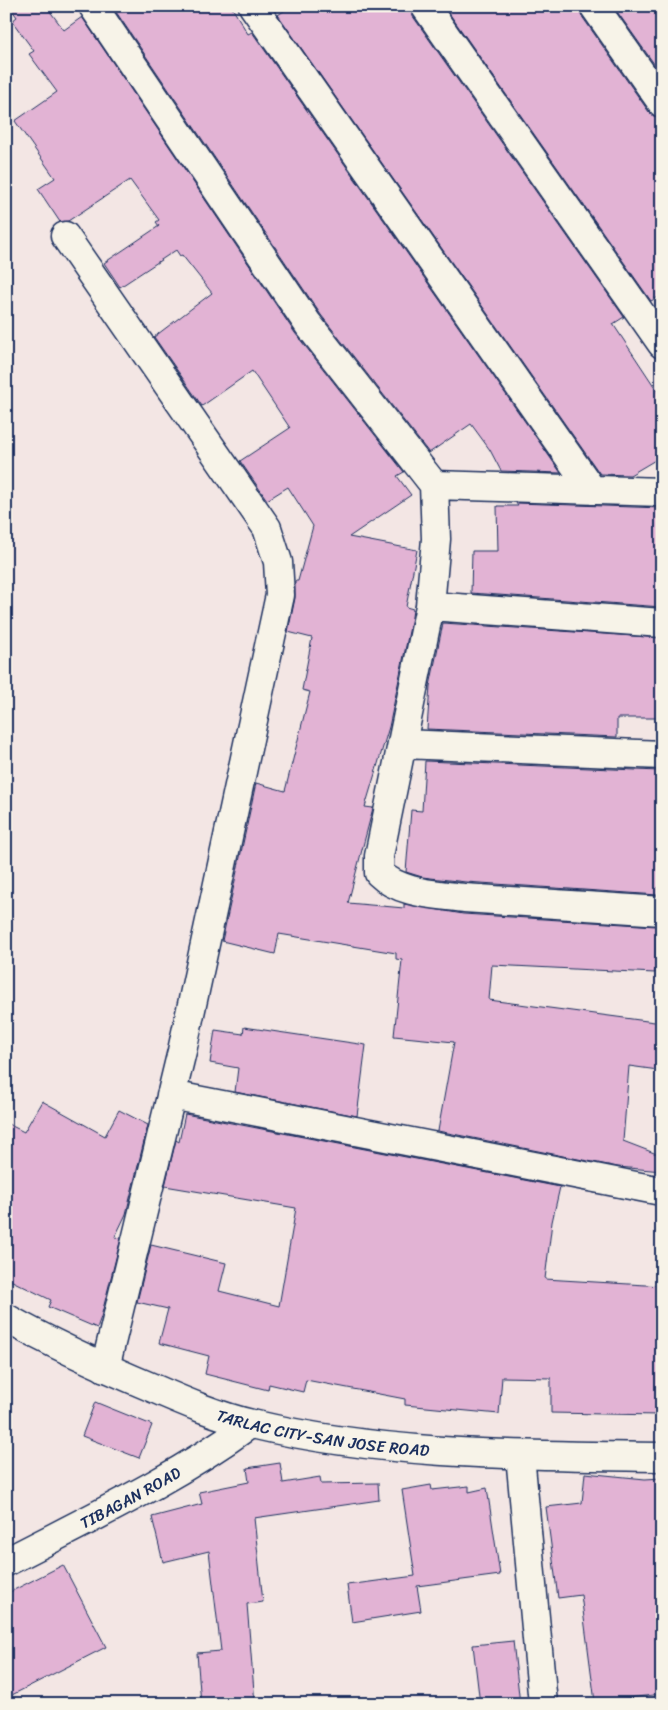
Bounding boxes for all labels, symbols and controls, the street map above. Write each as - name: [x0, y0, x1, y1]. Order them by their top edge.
- street label: TARLAC CITY-SAN JOSE ROAD: [213, 1401, 431, 1465]
- street label: TIBAGAN ROAD: [75, 1458, 187, 1537]

